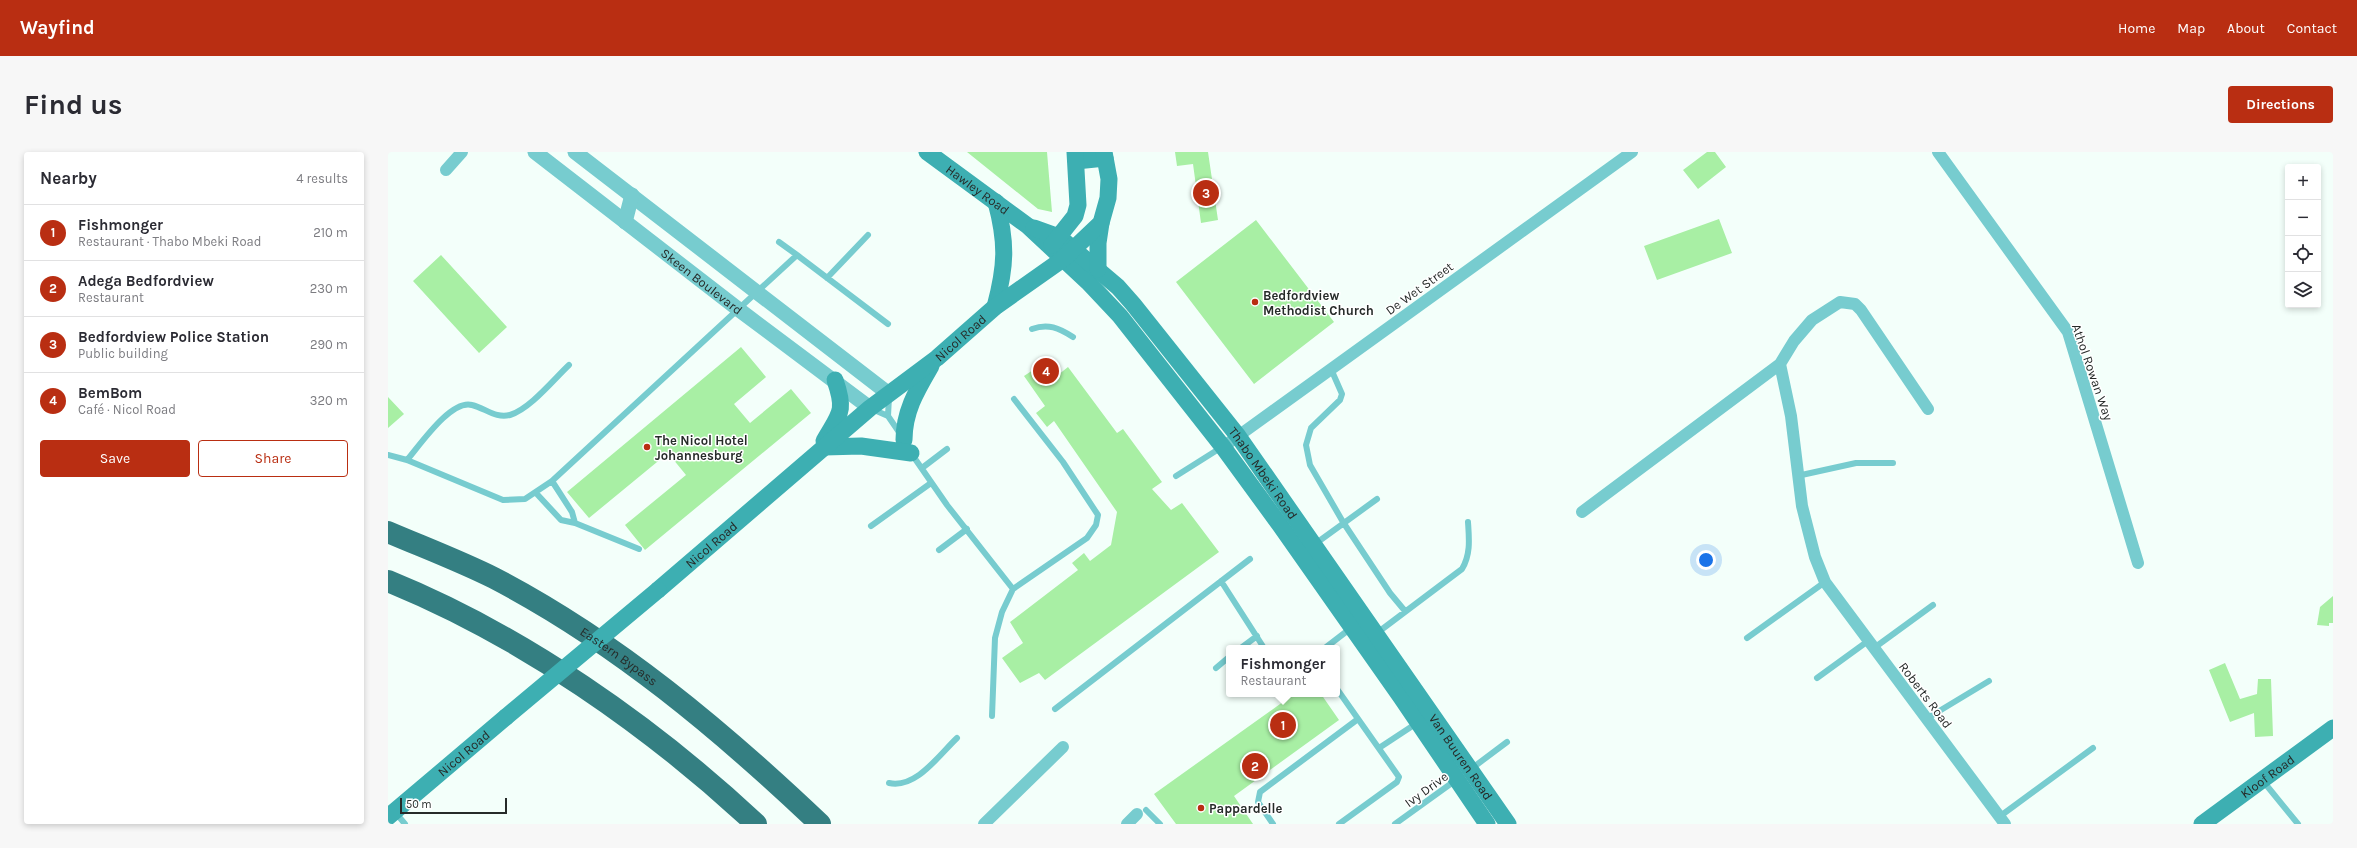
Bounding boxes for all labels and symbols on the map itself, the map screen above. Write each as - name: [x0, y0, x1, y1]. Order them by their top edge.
- street label: Hawley Road: [943, 162, 1012, 218]
- pin: 3: [1193, 178, 1219, 208]
- street label: Skeen Boulevard: [658, 245, 745, 318]
- street label: De Wet Street: [1383, 259, 1456, 318]
- place label: Bedfordview Methodist Church: [1263, 288, 1374, 318]
- marker: Bedfordview Methodist Church: [1250, 297, 1260, 307]
- street label: Nicol Road: [932, 311, 989, 364]
- street label: Athol Rowan Way: [2069, 322, 2116, 422]
- pin: 4: [1033, 356, 1059, 386]
- street label: Thabo Mbeki Road: [1226, 424, 1300, 522]
- place label: The Nicol Hotel Johannesburg: [655, 433, 748, 463]
- marker: The Nicol Hotel Johannesburg: [642, 442, 652, 452]
- street label: Nicol Road: [683, 518, 740, 571]
- your location: [1696, 550, 1716, 570]
- street label: Eastern Bypass: [577, 624, 660, 689]
- street label: Roberts Road: [1896, 659, 1955, 731]
- pin: 1: [1270, 710, 1296, 740]
- street label: Van Buuren Road: [1426, 711, 1496, 803]
- street label: Nicol Road: [435, 727, 493, 780]
- pin: 2: [1242, 751, 1268, 781]
- street label: Kloof Road: [2238, 752, 2298, 801]
- street label: Ivy Drive: [1402, 769, 1451, 810]
- scale bar: [400, 796, 507, 815]
- place label: Pappardelle: [1209, 801, 1283, 816]
- marker: Pappardelle: [1196, 803, 1206, 813]

